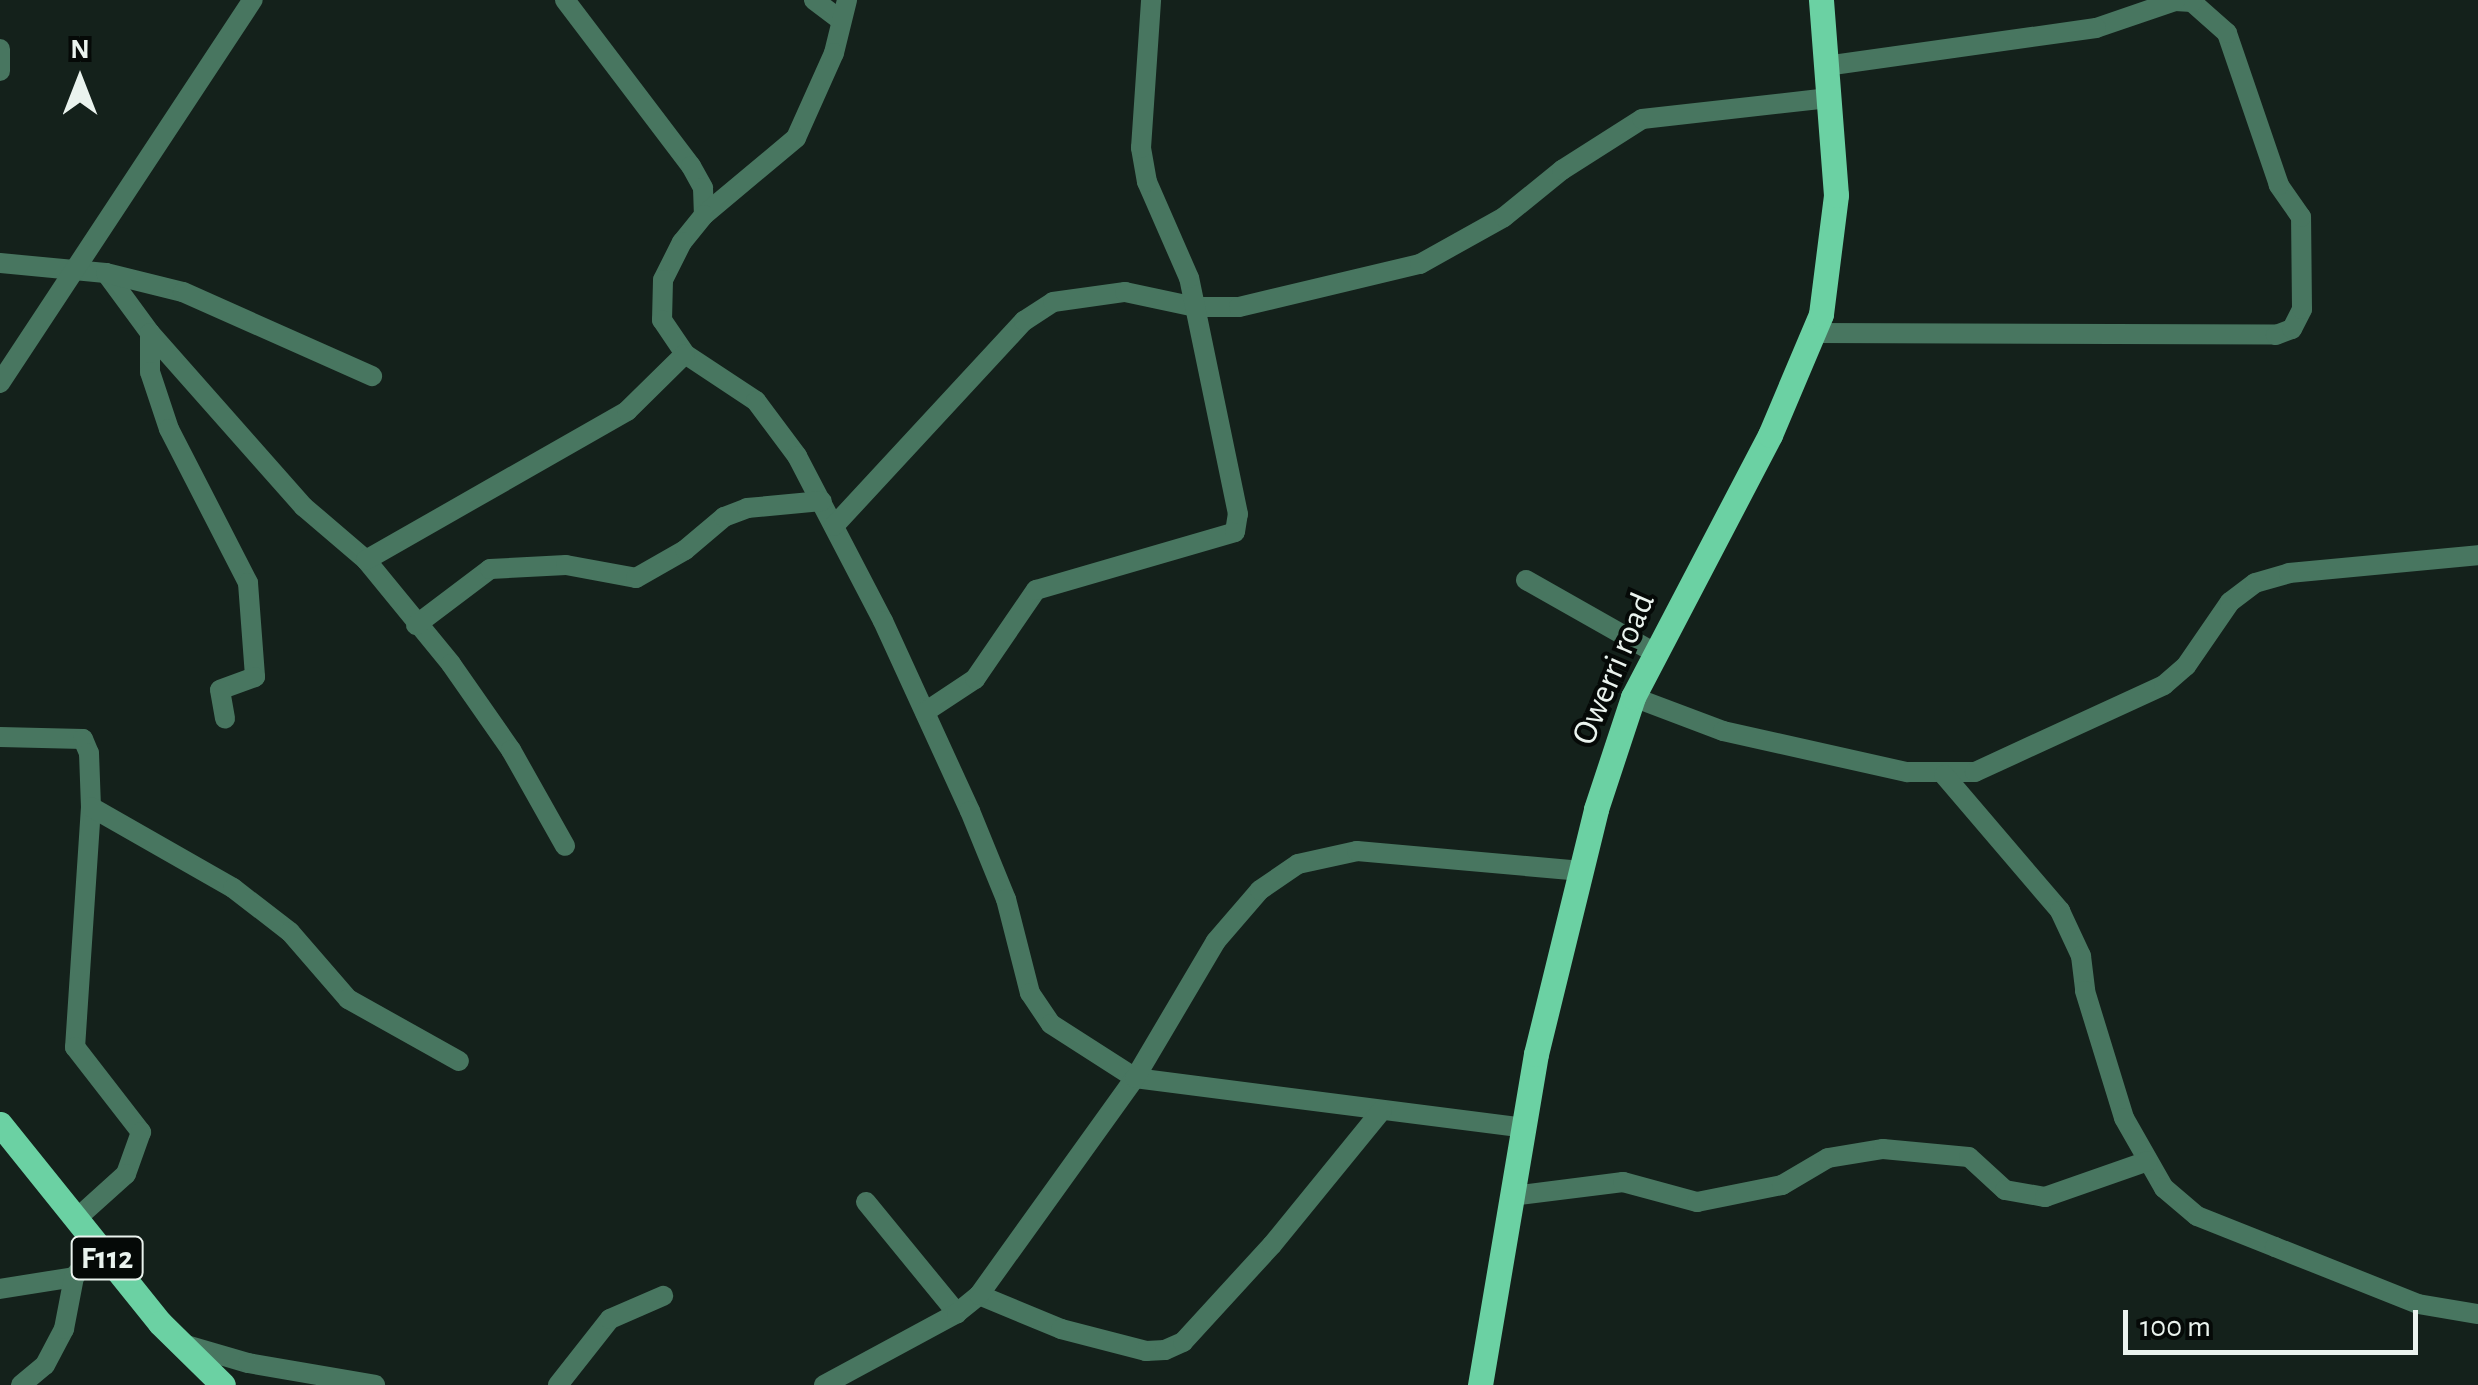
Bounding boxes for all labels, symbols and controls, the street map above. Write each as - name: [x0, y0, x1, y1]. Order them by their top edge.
- north arrow: [30, 30, 130, 130]
- text: N: [70, 36, 90, 64]
- street label: Owerri road: [1563, 587, 1665, 751]
- road number: F112: [70, 1231, 144, 1285]
- scale bar: [2128, 1290, 2423, 1352]
- text: 100 m: [2140, 1312, 2211, 1342]

